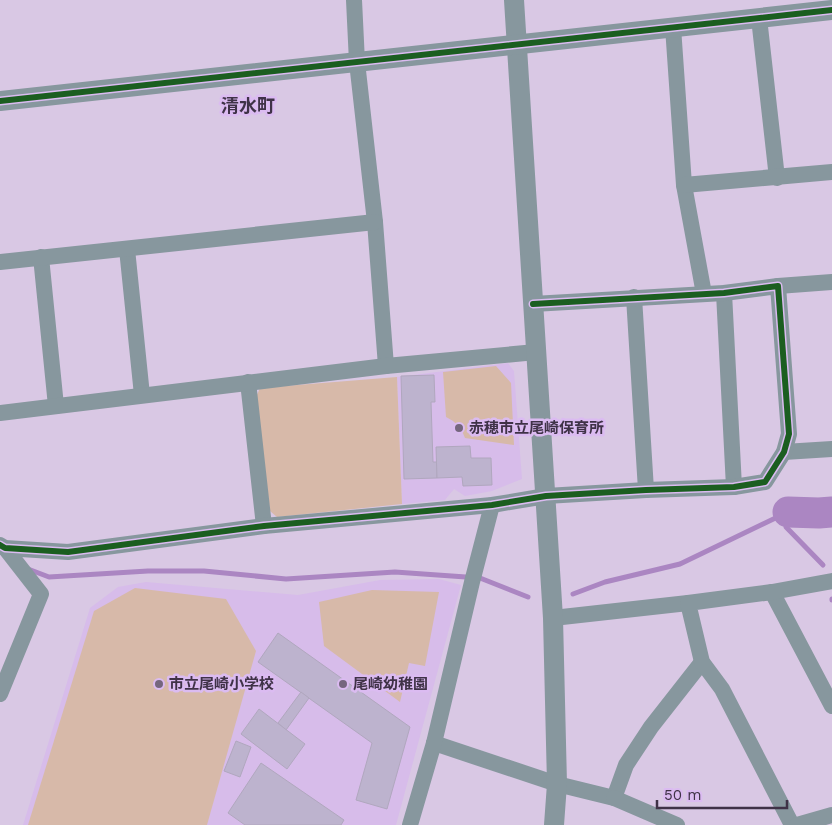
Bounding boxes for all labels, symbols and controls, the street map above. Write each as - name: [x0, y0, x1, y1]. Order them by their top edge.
- district label: 清水町: [221, 95, 275, 116]
- place label: 赤穂市立尾崎保育所: [469, 419, 604, 437]
- marker: 赤穂市立尾崎保育所: [453, 422, 465, 434]
- place label: 市立尾崎小学校: [169, 675, 274, 693]
- place label: 尾崎幼稚園: [353, 675, 428, 693]
- marker: 市立尾崎小学校: [153, 678, 165, 690]
- marker: 尾崎幼稚園: [337, 678, 349, 690]
- scale bar: [657, 778, 787, 810]
- text: 50 m: [664, 786, 701, 804]

